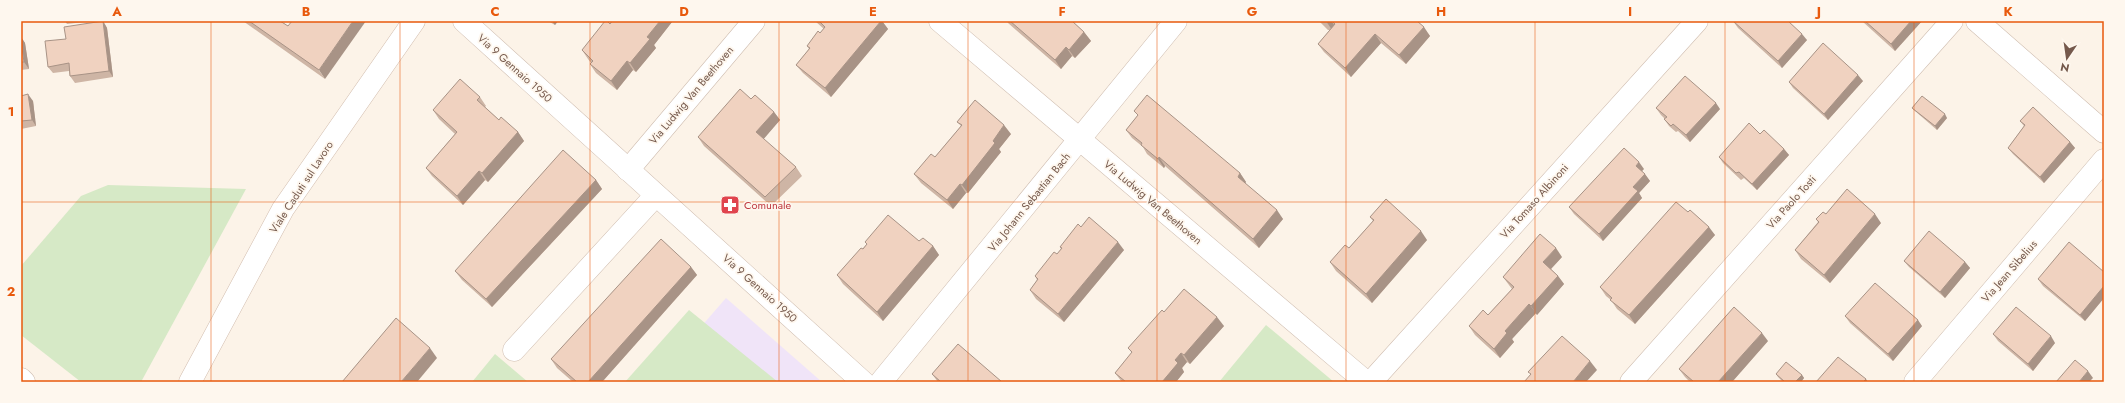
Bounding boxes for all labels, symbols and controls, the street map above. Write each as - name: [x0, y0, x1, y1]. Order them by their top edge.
- text: A: [111, 2, 122, 21]
- text: B: [302, 2, 311, 21]
- text: C: [490, 2, 500, 21]
- text: D: [679, 2, 689, 21]
- text: E: [869, 2, 877, 21]
- text: F: [1058, 2, 1066, 21]
- text: G: [1247, 2, 1258, 21]
- text: H: [1436, 2, 1446, 21]
- text: I: [1628, 2, 1632, 21]
- text: J: [1814, 2, 1821, 21]
- text: K: [2003, 2, 2013, 21]
- street label: Via 9 Gennaio 1950: [474, 30, 556, 106]
- north arrow: [2047, 38, 2087, 78]
- street label: Via Ludwig Van Beethoven: [645, 42, 737, 148]
- text: N: [2059, 59, 2071, 77]
- text: 1: [8, 102, 14, 121]
- street label: Viale Caduti sul Lavoro: [265, 138, 337, 236]
- street label: Via Johann Sebastian Bach: [984, 149, 1074, 255]
- street label: Via Ludwig Van Beethoven: [1100, 156, 1206, 248]
- street label: Via Tomaso Albinoni: [1496, 160, 1572, 242]
- street label: Via Paolo Tosti: [1762, 171, 1820, 232]
- pharmacy icon: Comunale: [719, 194, 741, 216]
- place label: Comunale: [744, 197, 791, 213]
- street label: Via Jean Sibelius: [1977, 236, 2041, 306]
- street label: Via 9 Gennaio 1950: [719, 250, 801, 326]
- text: 2: [7, 282, 15, 301]

